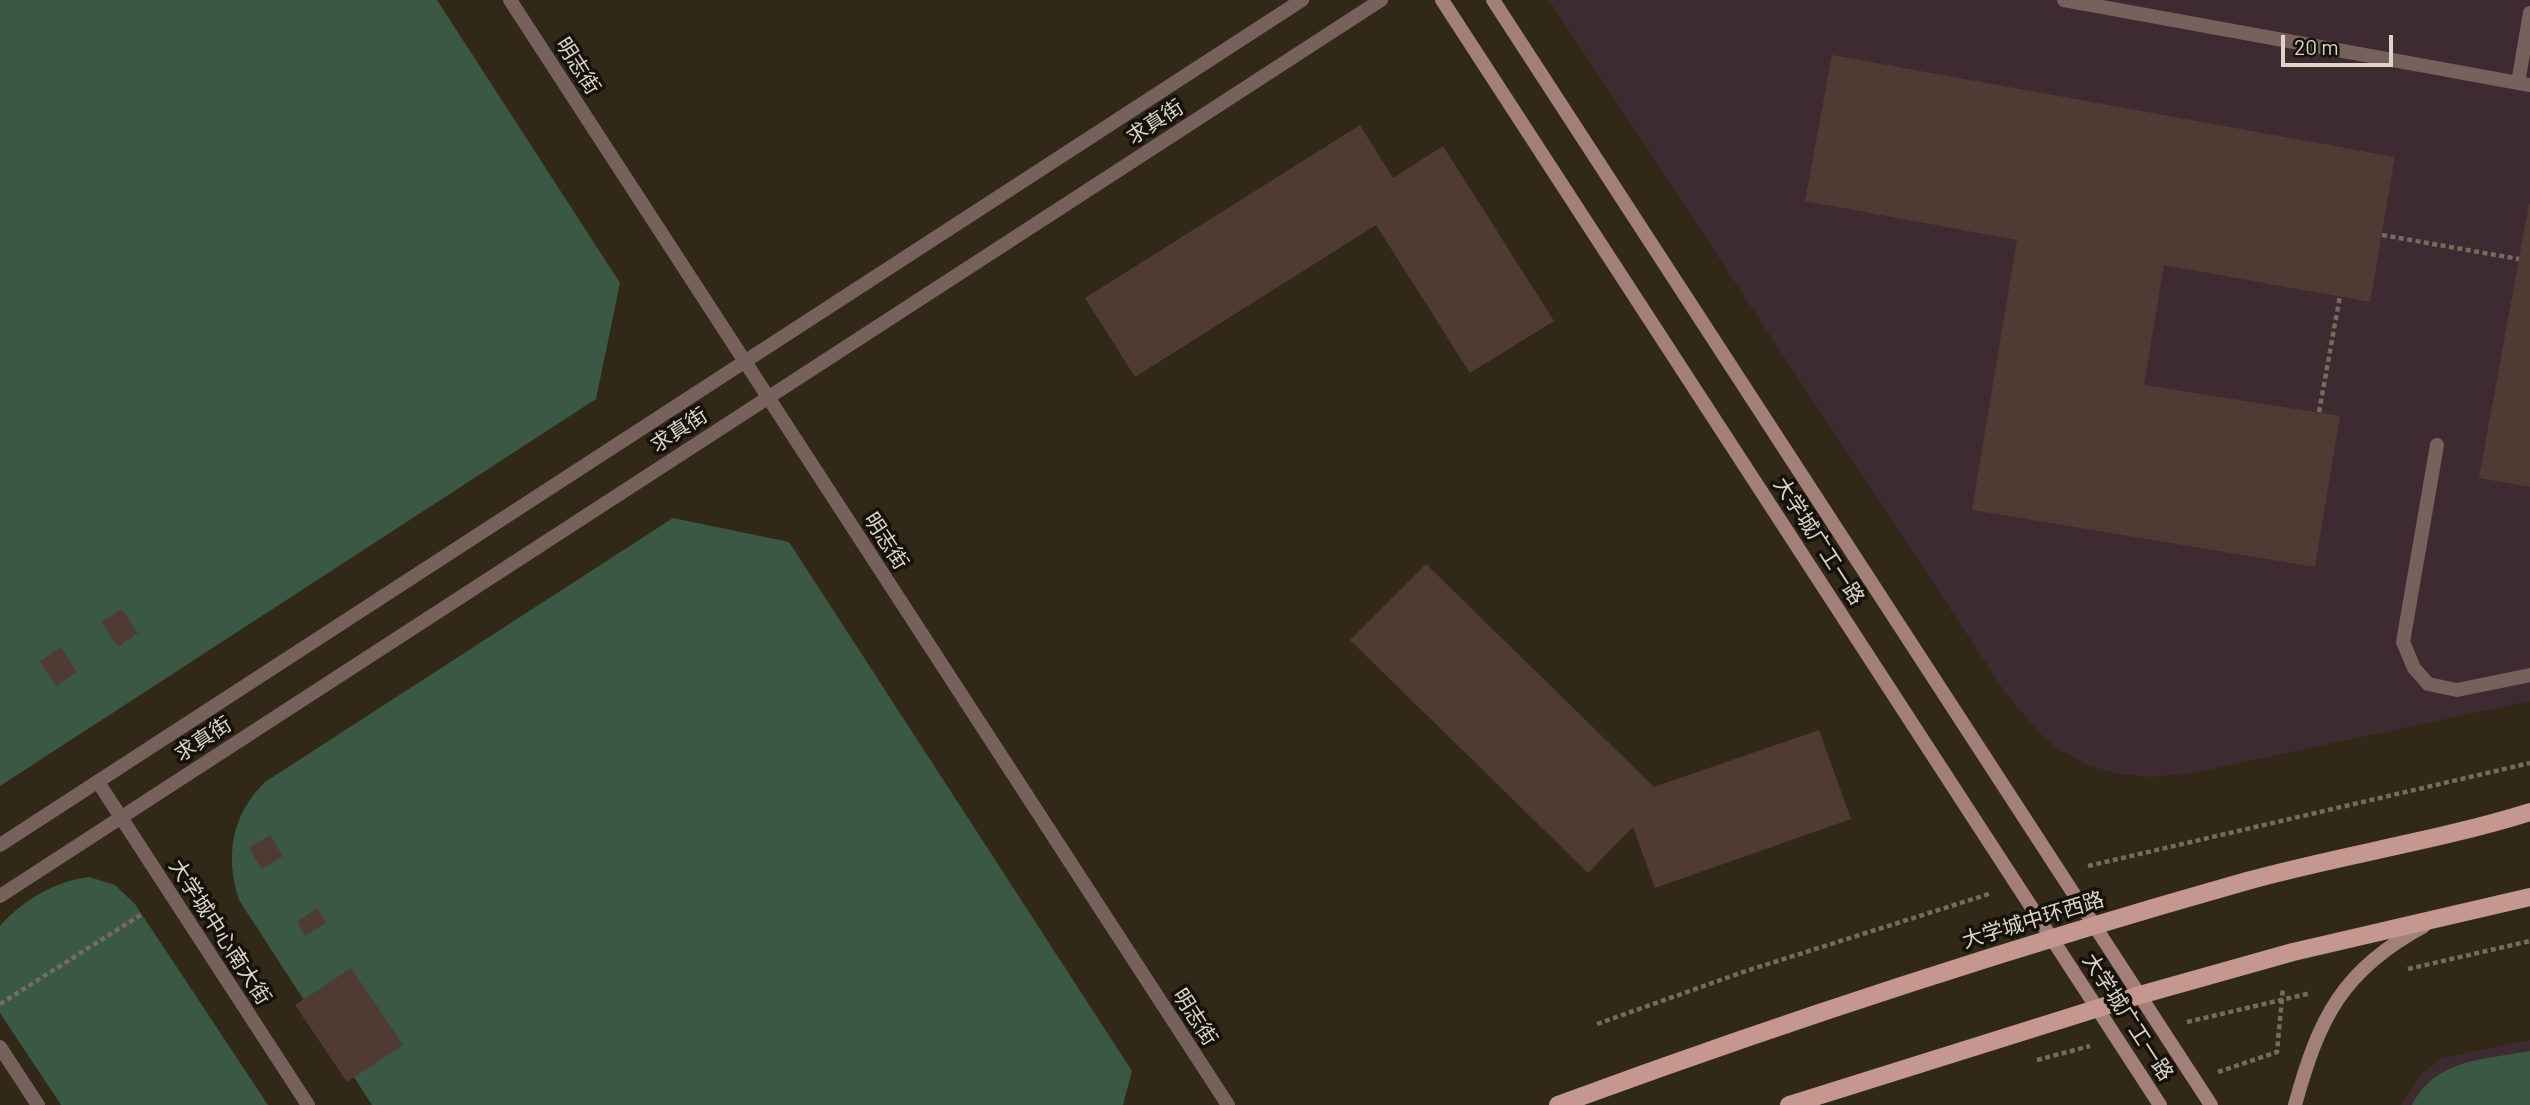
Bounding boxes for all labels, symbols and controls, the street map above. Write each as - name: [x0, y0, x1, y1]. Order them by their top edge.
- scale bar: [2285, 21, 2397, 65]
- street label: 明志街: [550, 33, 606, 99]
- text: 20 m: [2294, 34, 2339, 59]
- street label: 求真街: [1122, 94, 1188, 150]
- street label: 求真街: [646, 402, 712, 458]
- street label: 大学城广工一路: [1768, 472, 1870, 610]
- street label: 明志街: [858, 508, 914, 574]
- street label: 求真街: [170, 711, 236, 767]
- street label: 大学城中心南大街: [164, 855, 276, 1009]
- street label: 大学城中环西路: [1959, 886, 2107, 954]
- street label: 大学城广工一路: [2077, 948, 2179, 1086]
- street label: 明志街: [1167, 984, 1223, 1050]

